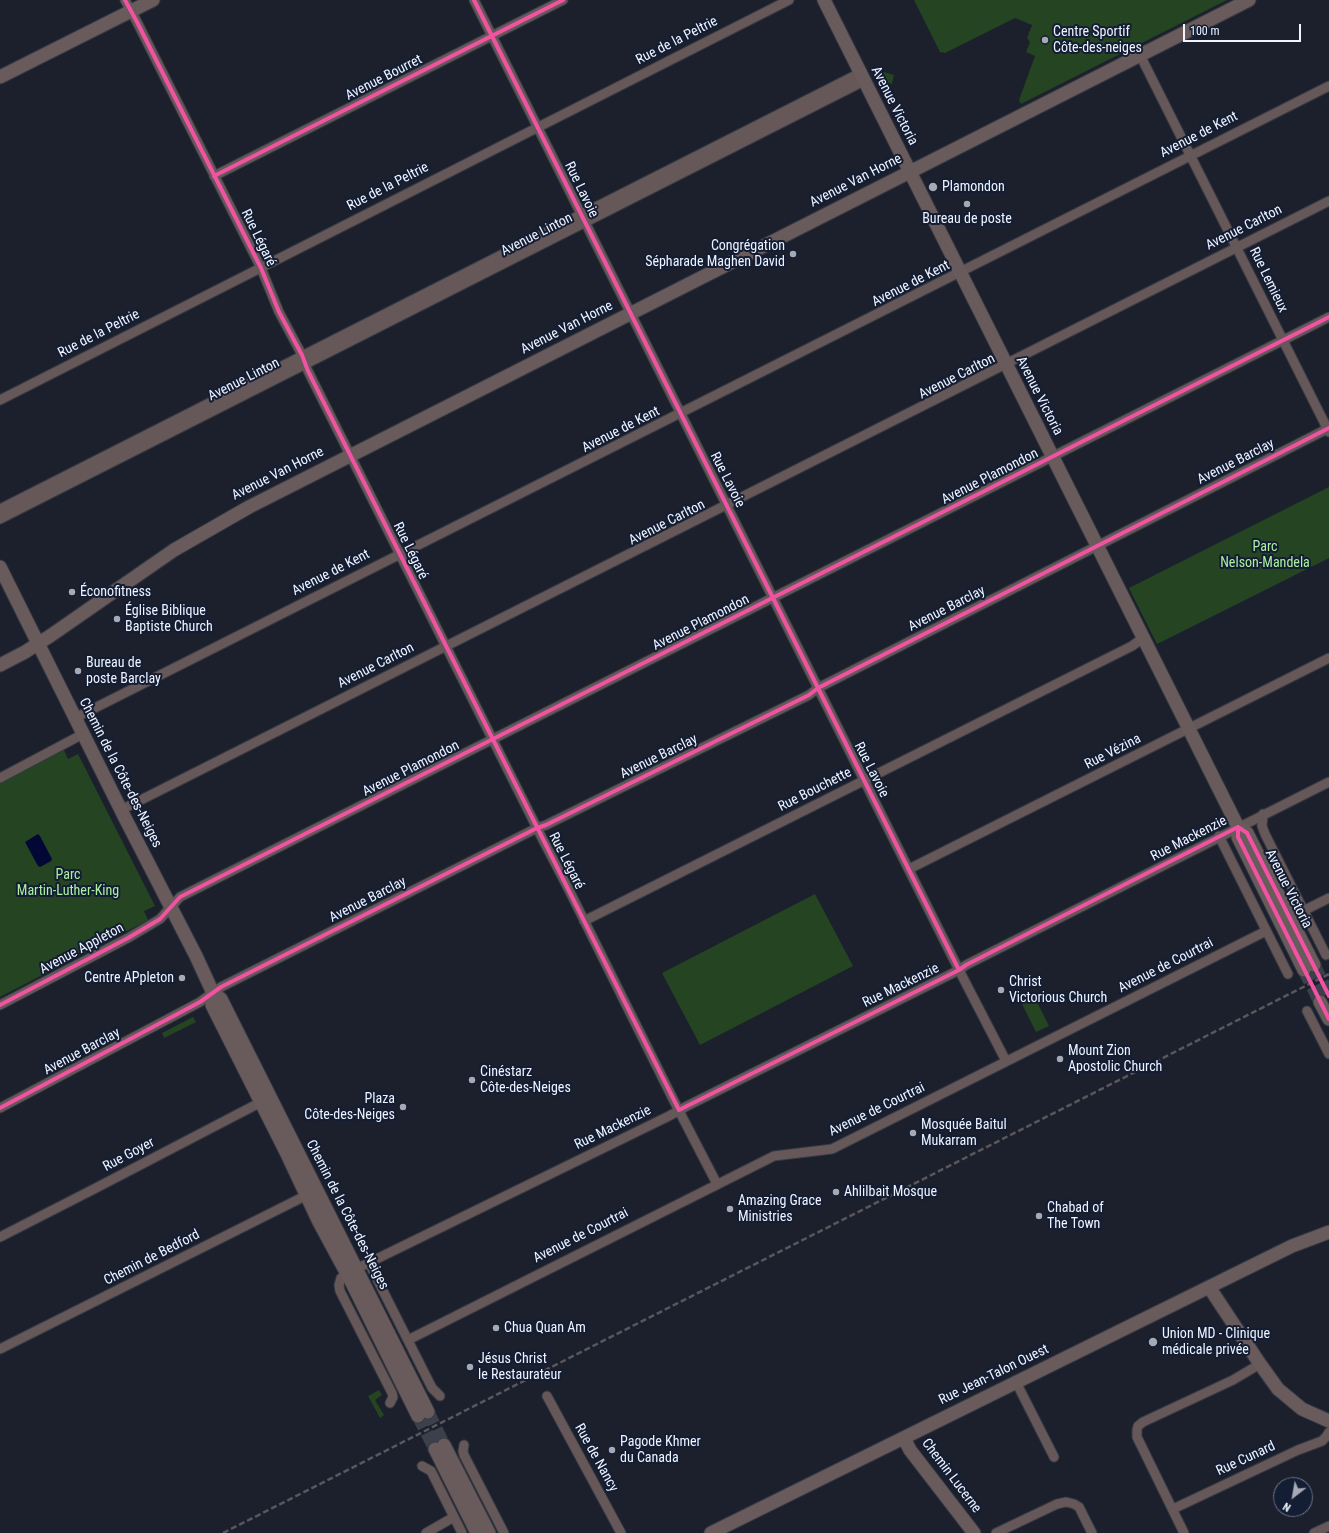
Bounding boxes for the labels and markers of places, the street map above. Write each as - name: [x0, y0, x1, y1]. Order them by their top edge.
- place label: Centre Sportif Côte-des-neiges: [1053, 24, 1142, 56]
- marker: Centre Sportif Côte-des-neiges: [1040, 35, 1050, 45]
- place label: Plamondon: [942, 179, 1005, 195]
- marker: Plamondon: [927, 181, 939, 193]
- marker: Bureau de poste: [962, 199, 972, 209]
- place label: Bureau de poste: [922, 211, 1012, 227]
- place label: Congrégation Sépharade Maghen David: [645, 238, 785, 270]
- marker: Congrégation Sépharade Maghen David: [788, 249, 798, 259]
- place label: Éconofitness: [80, 584, 151, 600]
- marker: Éconofitness: [67, 587, 77, 597]
- place label: Église Biblique Baptiste Church: [125, 603, 213, 636]
- marker: Église Biblique Baptiste Church: [112, 614, 122, 624]
- place label: Bureau de poste Barclay: [86, 655, 161, 688]
- marker: Bureau de poste Barclay: [73, 666, 83, 676]
- place label: Centre APpleton: [84, 970, 174, 986]
- marker: Centre APpleton: [177, 973, 187, 983]
- place label: Christ Victorious Church: [1009, 974, 1107, 1006]
- marker: Christ Victorious Church: [996, 985, 1006, 995]
- place label: Mount Zion Apostolic Church: [1068, 1043, 1162, 1076]
- marker: Mount Zion Apostolic Church: [1055, 1054, 1065, 1064]
- place label: Cinéstarz Côte-des-Neiges: [480, 1064, 571, 1096]
- marker: Cinéstarz Côte-des-Neiges: [467, 1075, 477, 1085]
- place label: Plaza Côte-des-Neiges: [304, 1091, 395, 1124]
- marker: Plaza Côte-des-Neiges: [398, 1102, 408, 1112]
- place label: Mosquée Baitul Mukarram: [921, 1117, 1007, 1150]
- marker: Mosquée Baitul Mukarram: [908, 1128, 918, 1138]
- place label: Ahlilbait Mosque: [844, 1184, 937, 1200]
- marker: Ahlilbait Mosque: [831, 1187, 841, 1197]
- place label: Amazing Grace Ministries: [738, 1193, 822, 1226]
- place label: Chabad of The Town: [1047, 1200, 1104, 1232]
- marker: Amazing Grace Ministries: [725, 1204, 735, 1214]
- marker: Chabad of The Town: [1034, 1211, 1044, 1221]
- place label: Chua Quan Am: [504, 1320, 586, 1336]
- marker: Chua Quan Am: [491, 1323, 501, 1333]
- place label: Union MD - Clinique médicale privée: [1162, 1326, 1270, 1358]
- marker: Union MD - Clinique médicale privée: [1147, 1336, 1159, 1348]
- place label: Jésus Christ le Restaurateur: [478, 1351, 561, 1384]
- marker: Jésus Christ le Restaurateur: [465, 1362, 475, 1372]
- place label: Pagode Khmer du Canada: [620, 1434, 701, 1466]
- marker: Pagode Khmer du Canada: [607, 1445, 617, 1455]

